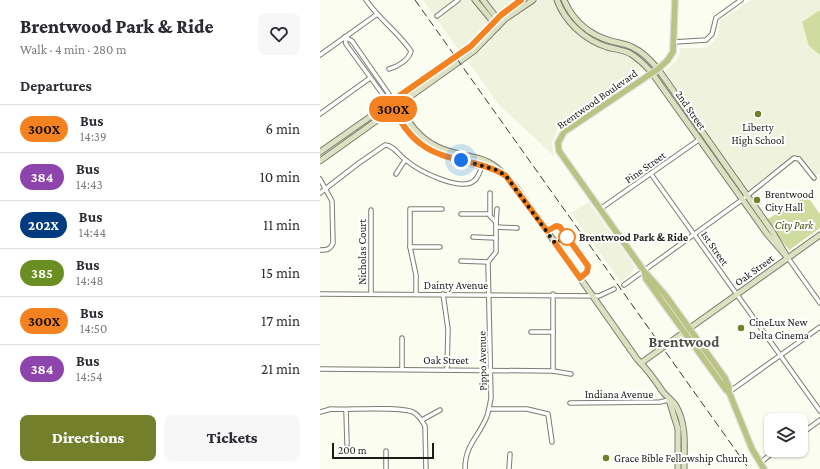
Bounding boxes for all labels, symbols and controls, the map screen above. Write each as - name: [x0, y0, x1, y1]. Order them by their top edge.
- button: heart: [258, 13, 300, 55]
- text: Brentwood Park & Ride: [20, 16, 214, 37]
- text: Walk · 4 min · 280 m: [20, 42, 126, 57]
- street label: Brentwood Boulevard: [555, 67, 640, 131]
- text: Departures: [20, 78, 92, 94]
- street label: 2nd Street: [673, 88, 709, 132]
- line badge: 300X: [365, 96, 421, 122]
- text: 300X: [377, 101, 409, 117]
- marker: Liberty High School: [753, 109, 763, 119]
- text: Bus: [80, 113, 103, 129]
- text: 300X: [28, 121, 60, 137]
- text: 6 min: [266, 121, 300, 137]
- place label: Liberty High School: [732, 121, 784, 147]
- text: 14:39: [80, 129, 107, 144]
- street label: Pine Street: [622, 148, 668, 185]
- your location: [451, 150, 471, 170]
- text: Bus: [76, 161, 99, 177]
- text: 384: [31, 169, 53, 185]
- text: 10 min: [260, 169, 300, 185]
- text: 14:43: [76, 177, 103, 192]
- place label: Brentwood City Hall: [765, 188, 814, 214]
- marker: Brentwood City Hall: [752, 195, 762, 205]
- text: Bus: [79, 209, 102, 225]
- text: 202X: [28, 217, 59, 233]
- text: 11 min: [263, 217, 300, 233]
- street label: Nicholas Court: [356, 219, 368, 285]
- park label: City Park: [775, 219, 814, 232]
- text: 14:44: [79, 225, 106, 240]
- marker: Brentwood Park & Ride: [558, 228, 576, 246]
- street label: 1st Street: [699, 228, 731, 268]
- place label: Brentwood Park & Ride: [579, 231, 688, 243]
- street label: Oak Street: [732, 252, 776, 288]
- text: Bus: [76, 257, 99, 273]
- text: 385: [31, 265, 53, 281]
- text: 15 min: [261, 265, 300, 281]
- text: 14:48: [76, 273, 104, 288]
- street label: Dainty Avenue: [424, 279, 488, 292]
- text: Bus: [80, 305, 103, 321]
- text: 300X: [28, 313, 60, 329]
- text: 17 min: [261, 313, 300, 329]
- place label: CineLux New Delta Cinema: [749, 316, 809, 341]
- text: 14:50: [80, 321, 107, 336]
- marker: CineLux New Delta Cinema: [736, 323, 746, 333]
- street label: Pippo Avenue: [475, 331, 490, 391]
- district label: Brentwood: [649, 334, 720, 350]
- text: Bus: [76, 353, 99, 369]
- street label: Oak Street: [423, 354, 469, 366]
- text: 384: [31, 361, 53, 377]
- text: 21 min: [261, 361, 300, 377]
- text: 14:54: [76, 369, 103, 384]
- street label: Indiana Avenue: [585, 388, 653, 400]
- map controls: [764, 413, 808, 457]
- button: layers: [764, 413, 808, 457]
- button: Directions: [20, 415, 156, 461]
- button: Tickets: [164, 415, 300, 461]
- scale bar: [332, 441, 434, 460]
- text: 200 m: [338, 444, 367, 456]
- place label: Grace Bible Fellowship Church: [614, 452, 748, 465]
- marker: Grace Bible Fellowship Church: [601, 453, 611, 463]

